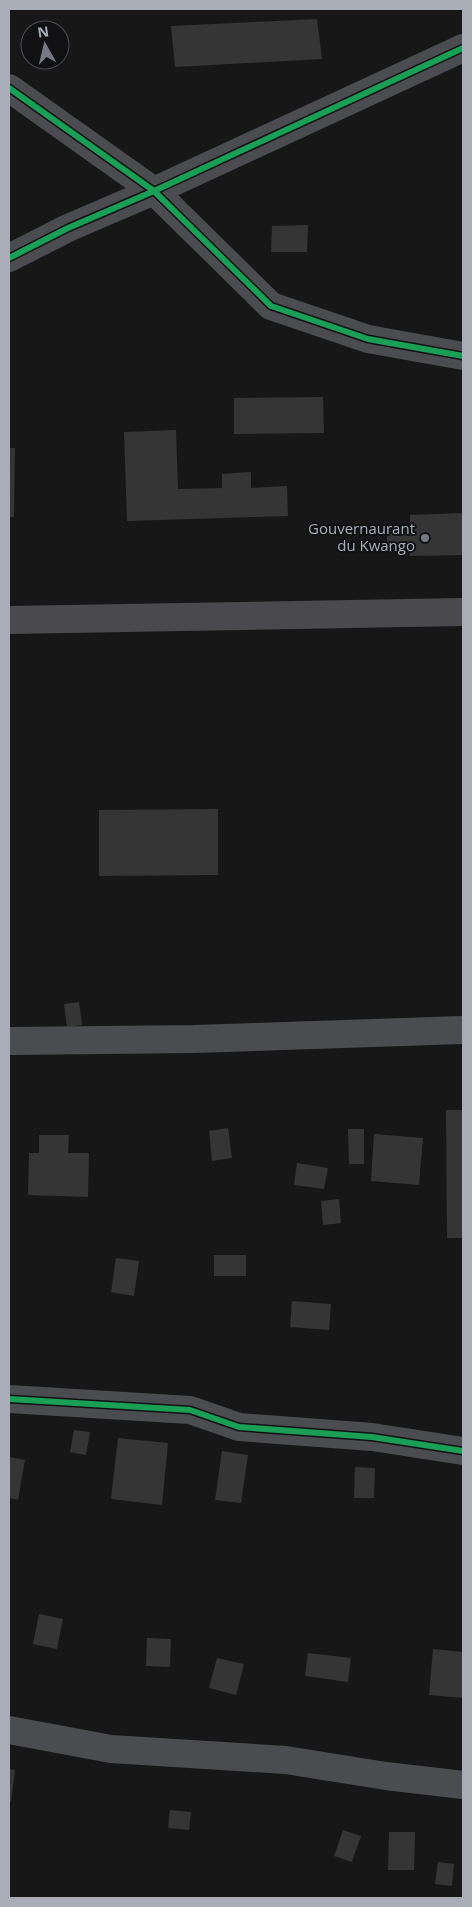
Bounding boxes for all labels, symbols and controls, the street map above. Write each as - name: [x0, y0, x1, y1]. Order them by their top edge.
- north arrow: [20, 20, 70, 70]
- text: N: [36, 21, 50, 42]
- place label: Gouvernaurant du Kwango: [308, 518, 415, 555]
- marker: Gouvernaurant du Kwango: [419, 532, 431, 544]

